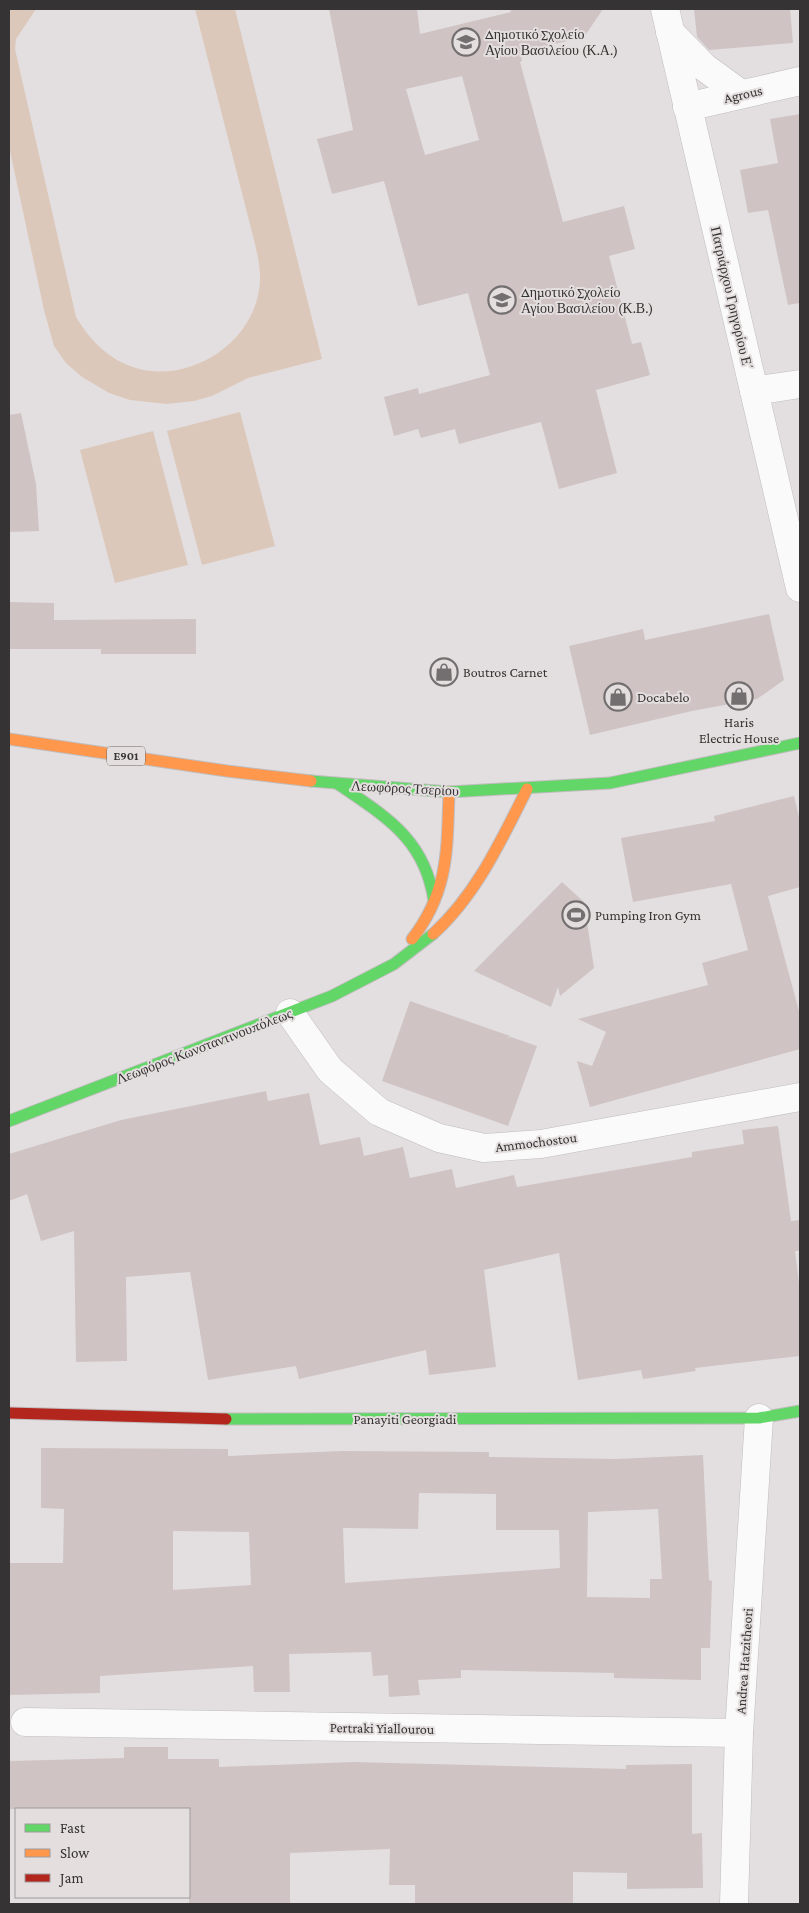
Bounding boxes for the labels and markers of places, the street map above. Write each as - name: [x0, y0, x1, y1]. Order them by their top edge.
- place label: Δημοτικό Σχολείο Αγίου Βασιλείου (Κ.Α.): [485, 26, 618, 59]
- school or university icon: Δημοτικό Σχολείο Αγίου Βασιλείου (Κ.Α.): [451, 27, 481, 57]
- place label: Δημοτικό Σχολείο Αγίου Βασιλείου (Κ.Β.): [521, 284, 653, 317]
- school or university icon: Δημοτικό Σχολείο Αγίου Βασιλείου (Κ.Β.): [487, 285, 517, 315]
- shop icon: Boutros Carnet: [429, 657, 459, 687]
- place label: Boutros Carnet: [463, 664, 548, 680]
- shop icon: Haris Electric House: [724, 681, 754, 711]
- shop icon: Docabelo: [603, 682, 633, 712]
- place label: Docabelo: [637, 689, 690, 705]
- place label: Haris Electric House: [699, 714, 779, 746]
- sports icon: Pumping Iron Gym: [561, 900, 591, 930]
- place label: Pumping Iron Gym: [595, 907, 701, 923]

